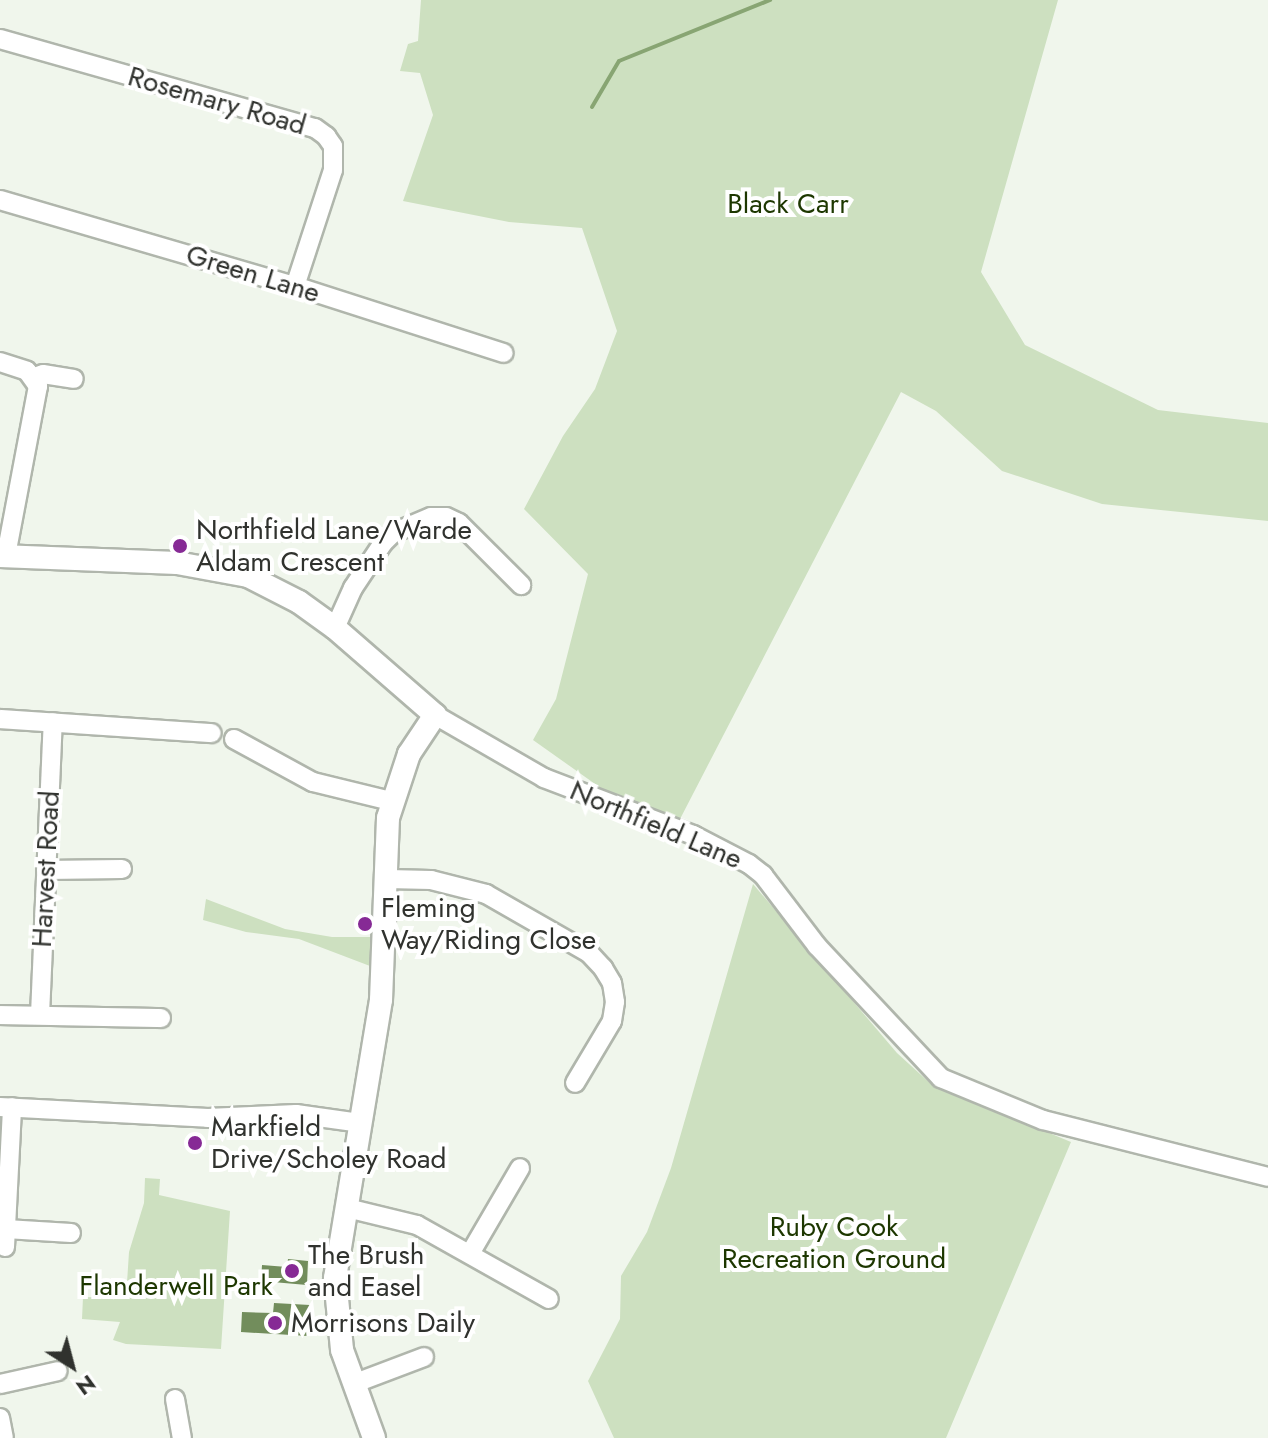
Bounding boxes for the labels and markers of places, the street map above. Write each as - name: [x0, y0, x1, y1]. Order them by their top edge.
- place label: Northfield Lane/Warde Aldam Crescent: [196, 513, 472, 579]
- marker: Northfield Lane/Warde Aldam Crescent: [171, 537, 189, 555]
- place label: Fleming Way/Riding Close: [381, 891, 596, 957]
- marker: Fleming Way/Riding Close: [356, 915, 374, 933]
- place label: Markfield Drive/Scholey Road: [211, 1110, 447, 1176]
- marker: Markfield Drive/Scholey Road: [186, 1134, 204, 1152]
- place label: The Brush and Easel: [308, 1238, 424, 1304]
- marker: The Brush and Easel: [283, 1262, 301, 1280]
- place label: Morrisons Daily: [291, 1306, 475, 1340]
- marker: Morrisons Daily: [266, 1314, 284, 1332]

